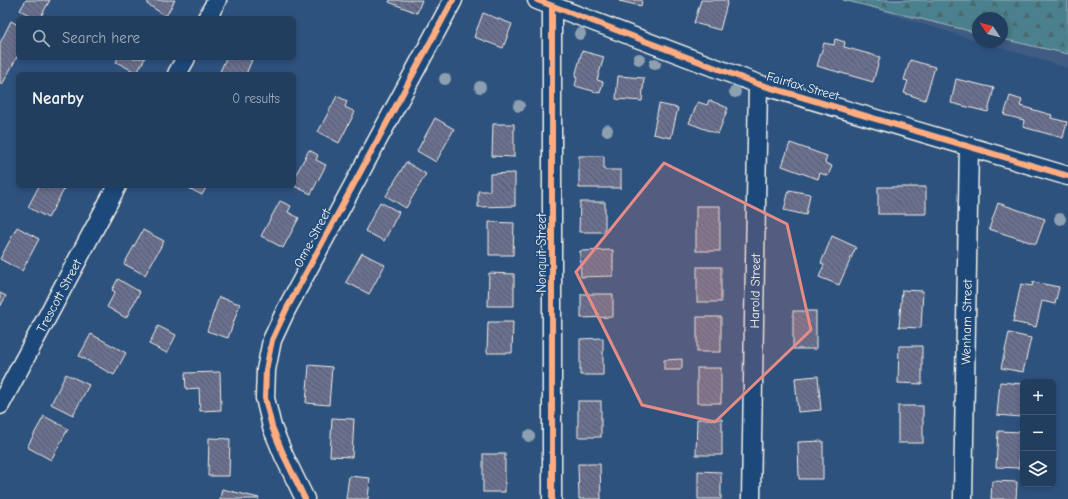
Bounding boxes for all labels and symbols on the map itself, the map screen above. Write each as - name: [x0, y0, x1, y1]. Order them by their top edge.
- north arrow: [972, 12, 1008, 48]
- street label: Fairfax Street: [765, 68, 842, 104]
- street label: Orne Street: [290, 205, 334, 270]
- street label: Nonquit Street: [534, 212, 549, 293]
- street label: Harold Street: [746, 252, 763, 328]
- street label: Trescott Street: [33, 255, 85, 335]
- street label: Wenham Street: [958, 278, 974, 365]

